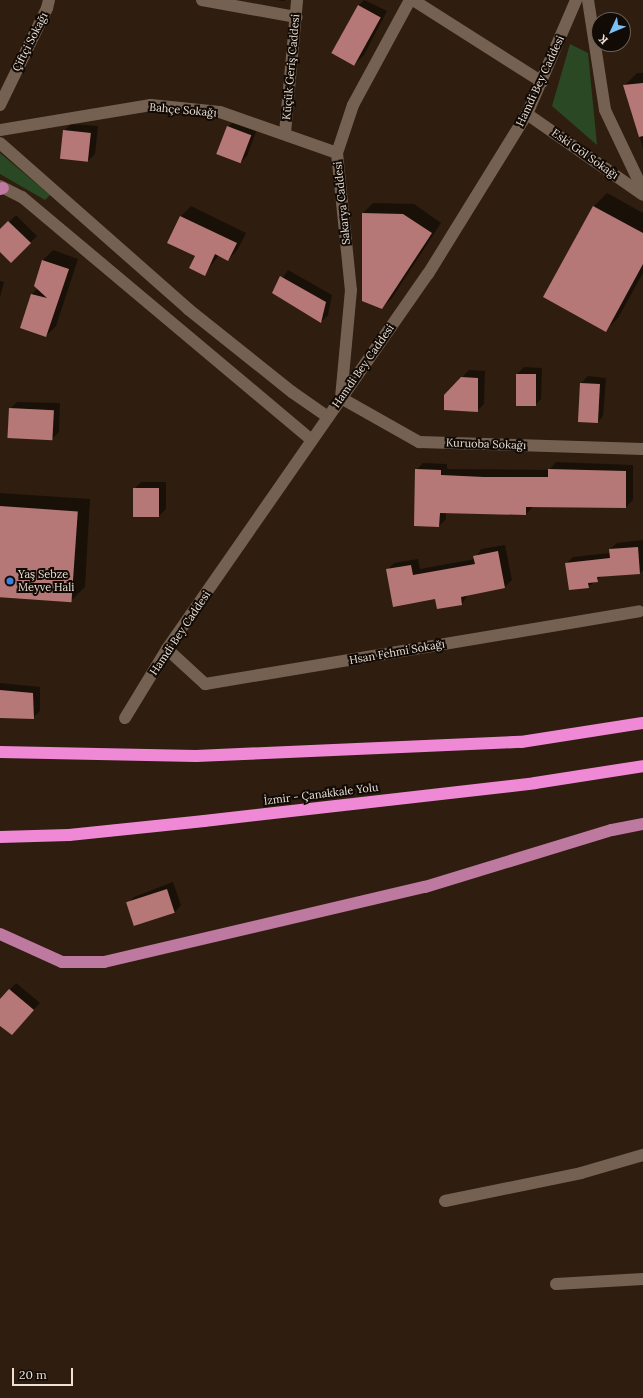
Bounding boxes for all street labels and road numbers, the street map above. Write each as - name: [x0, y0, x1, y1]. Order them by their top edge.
- street label: Çiftçi Sokağı: [9, 10, 51, 74]
- street label: Küçük Geriş Caddesi: [280, 14, 302, 120]
- street label: Hamdi Bey Caddesi: [513, 33, 567, 129]
- street label: Bahçe Sokağı: [149, 100, 217, 120]
- street label: Eski Göl Sokağı: [549, 126, 621, 182]
- street label: Sakarya Caddesi: [331, 161, 353, 245]
- street label: Hamdi Bey Caddesi: [329, 322, 397, 410]
- street label: Kuruoba Sokağı: [446, 436, 526, 452]
- street label: Hamdi Bey Caddesi: [147, 588, 213, 678]
- street label: Hsan Fehmi Sokağı: [348, 637, 446, 667]
- street label: İzmir - Çanakkale Yolu: [263, 780, 379, 808]

